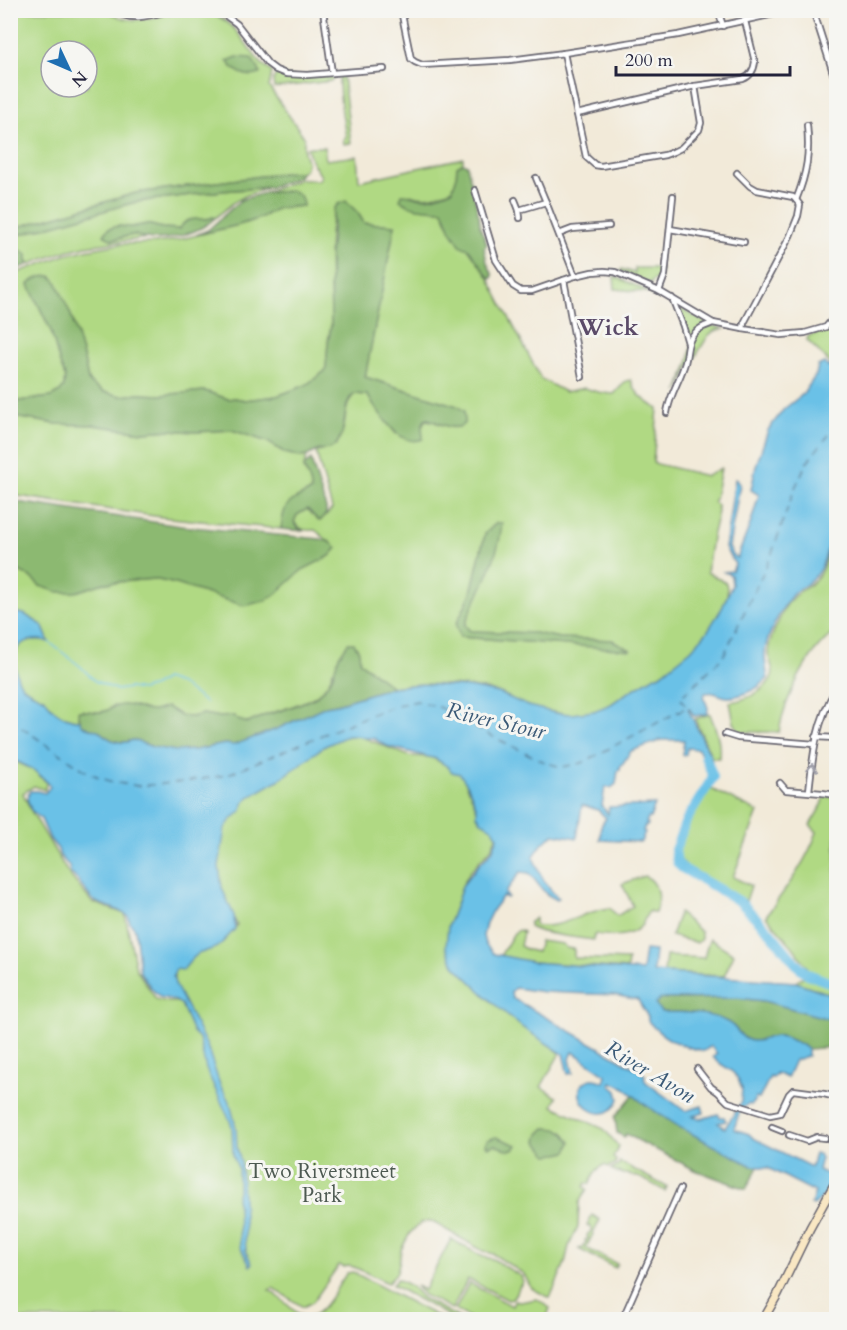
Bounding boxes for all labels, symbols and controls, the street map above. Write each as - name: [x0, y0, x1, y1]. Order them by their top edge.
- north arrow: [39, 39, 99, 99]
- scale bar: [616, 39, 790, 77]
- text: 200 m: [625, 48, 673, 73]
- text: N: [66, 66, 92, 91]
- district label: Wick: [576, 311, 639, 344]
- water label: River Stour: [444, 695, 549, 747]
- one-way arrow: [805, 763, 818, 772]
- water label: River Avon: [599, 1033, 701, 1111]
- park label: Two Riversmeet Park: [248, 1157, 396, 1210]

